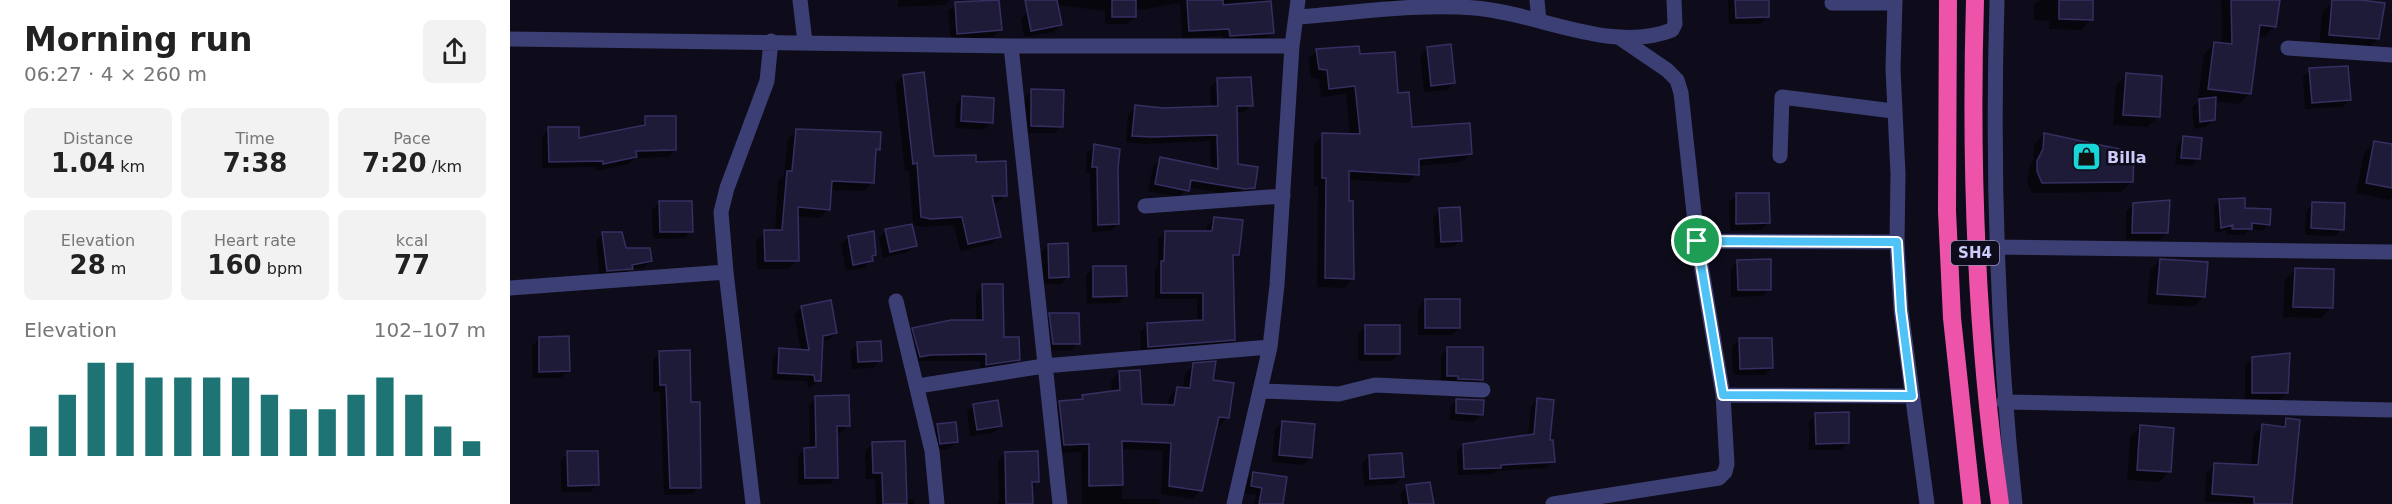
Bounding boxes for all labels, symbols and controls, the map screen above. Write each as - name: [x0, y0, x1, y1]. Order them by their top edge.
- text: Morning run: [24, 20, 252, 59]
- button: share: [423, 20, 486, 83]
- text: 06:27 · 4 × 260 m: [24, 62, 207, 86]
- text: Distance: [63, 129, 133, 148]
- text: Time: [235, 129, 275, 148]
- text: Pace: [393, 129, 431, 148]
- shop icon: Billa: [2070, 141, 2102, 173]
- text: 1.04: [51, 148, 115, 178]
- text: 7:38: [223, 148, 287, 178]
- text: 7:20: [362, 148, 427, 178]
- place label: Billa: [2107, 148, 2146, 167]
- text: km: [115, 157, 145, 176]
- text: /km: [427, 157, 462, 176]
- pin: [1671, 215, 1722, 266]
- icon: arrive: [1680, 224, 1713, 257]
- text: Elevation: [61, 231, 135, 250]
- text: Heart rate: [214, 231, 296, 250]
- text: kcal: [396, 231, 428, 250]
- road number: SH4: [1951, 241, 1999, 265]
- text: 28: [70, 250, 106, 280]
- text: 160: [207, 250, 262, 280]
- text: 77: [394, 250, 430, 280]
- text: m: [106, 259, 126, 278]
- text: bpm: [262, 259, 303, 278]
- text: Elevation: [24, 318, 117, 342]
- text: 102–107 m: [374, 318, 486, 342]

